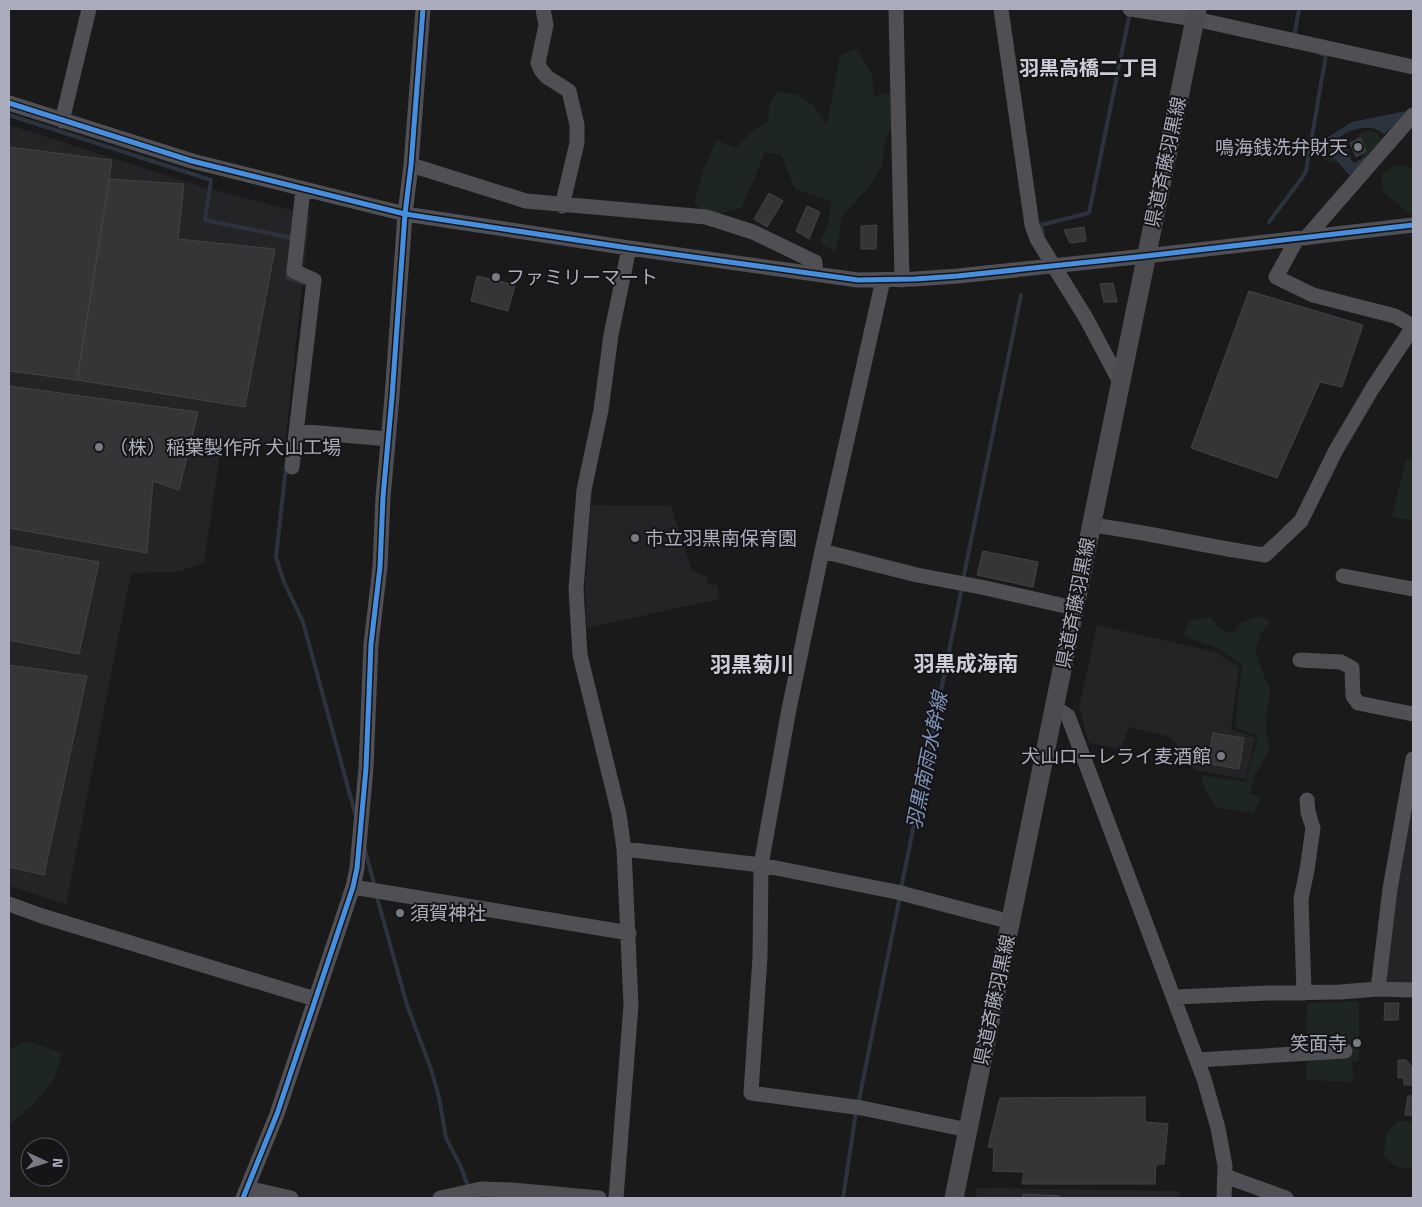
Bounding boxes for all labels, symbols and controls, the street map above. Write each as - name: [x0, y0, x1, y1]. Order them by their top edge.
- district label: 羽黒高橋二丁目: [1019, 52, 1159, 83]
- street label: 県道斉藤羽黒線: [1137, 94, 1193, 230]
- place label: 鳴海銭洗弁財天: [1215, 132, 1348, 161]
- marker: 鳴海銭洗弁財天: [1352, 141, 1364, 153]
- place label: ファミリーマート: [506, 262, 658, 291]
- marker: ファミリーマート: [490, 271, 502, 283]
- place label: （株）稲葉製作所 犬山工場: [109, 432, 341, 461]
- marker: （株）稲葉製作所 犬山工場: [93, 441, 105, 453]
- place label: 市立羽黒南保育園: [645, 523, 797, 552]
- marker: 市立羽黒南保育園: [629, 532, 641, 544]
- street label: 県道斉藤羽黒線: [1048, 535, 1101, 671]
- district label: 羽黒成海南: [914, 647, 1019, 679]
- district label: 羽黒菊川: [710, 648, 794, 680]
- water label: 羽黒南雨水幹線: [898, 686, 956, 833]
- place label: 犬山ローレライ麦酒館: [1021, 741, 1211, 770]
- marker: 犬山ローレライ麦酒館: [1215, 750, 1227, 762]
- place label: 須賀神社: [410, 898, 486, 927]
- marker: 須賀神社: [394, 907, 406, 919]
- street label: 県道斉藤羽黒線: [966, 932, 1022, 1068]
- place label: 笑面寺: [1290, 1028, 1347, 1057]
- marker: 笑面寺: [1351, 1037, 1363, 1049]
- north arrow: [20, 1137, 70, 1187]
- text: N: [48, 1157, 69, 1169]

